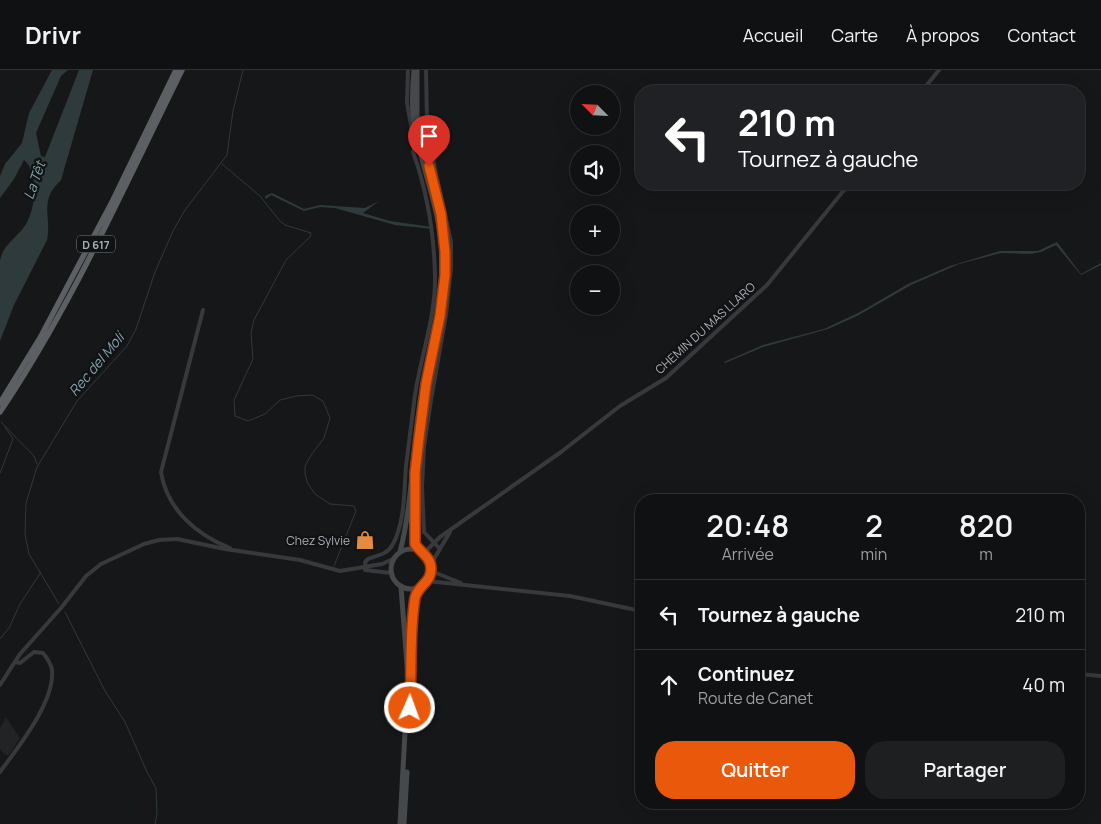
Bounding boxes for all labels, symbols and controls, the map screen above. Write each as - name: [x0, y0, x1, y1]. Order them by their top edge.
- text: Drivr: [25, 18, 81, 51]
- text: Accueil: [743, 23, 803, 47]
- text: Carte: [831, 23, 878, 47]
- text: À propos: [906, 23, 979, 47]
- text: Contact: [1007, 23, 1076, 47]
- north arrow: [570, 85, 620, 135]
- map controls: [570, 85, 620, 315]
- text: 210 m: [738, 99, 836, 147]
- icon: left: [655, 105, 720, 170]
- pin: [408, 115, 450, 166]
- icon: arrive: [415, 122, 443, 150]
- text: Tournez à gauche: [738, 144, 918, 174]
- button: sound: [570, 145, 620, 195]
- water label: La Têt: [19, 157, 50, 201]
- button: +: [570, 205, 620, 255]
- road number: D 617: [77, 235, 115, 252]
- button: −: [570, 265, 620, 315]
- street label: CHEMIN DU MAS LLARO: [651, 278, 759, 378]
- water label: Rec del Molí: [64, 326, 130, 399]
- text: 20:48: [706, 505, 789, 546]
- text: 2: [865, 505, 883, 546]
- text: 820: [959, 505, 1014, 546]
- shop icon: Chez Sylvie: [354, 529, 376, 551]
- place label: Chez Sylvie: [286, 532, 350, 549]
- text: Arrivée: [722, 543, 774, 565]
- text: min: [861, 543, 887, 565]
- text: m: [979, 543, 993, 565]
- icon: left: [655, 601, 683, 629]
- text: Tournez à gauche: [698, 602, 860, 628]
- text: 210 m: [1015, 602, 1065, 628]
- text: Continuez: [698, 661, 795, 687]
- icon: ahead: [655, 671, 683, 699]
- text: 40 m: [1022, 672, 1065, 698]
- position arrow: [383, 681, 435, 733]
- text: Route de Canet: [698, 687, 813, 709]
- button: Quitter: [655, 741, 855, 799]
- button: Partager: [865, 741, 1065, 799]

